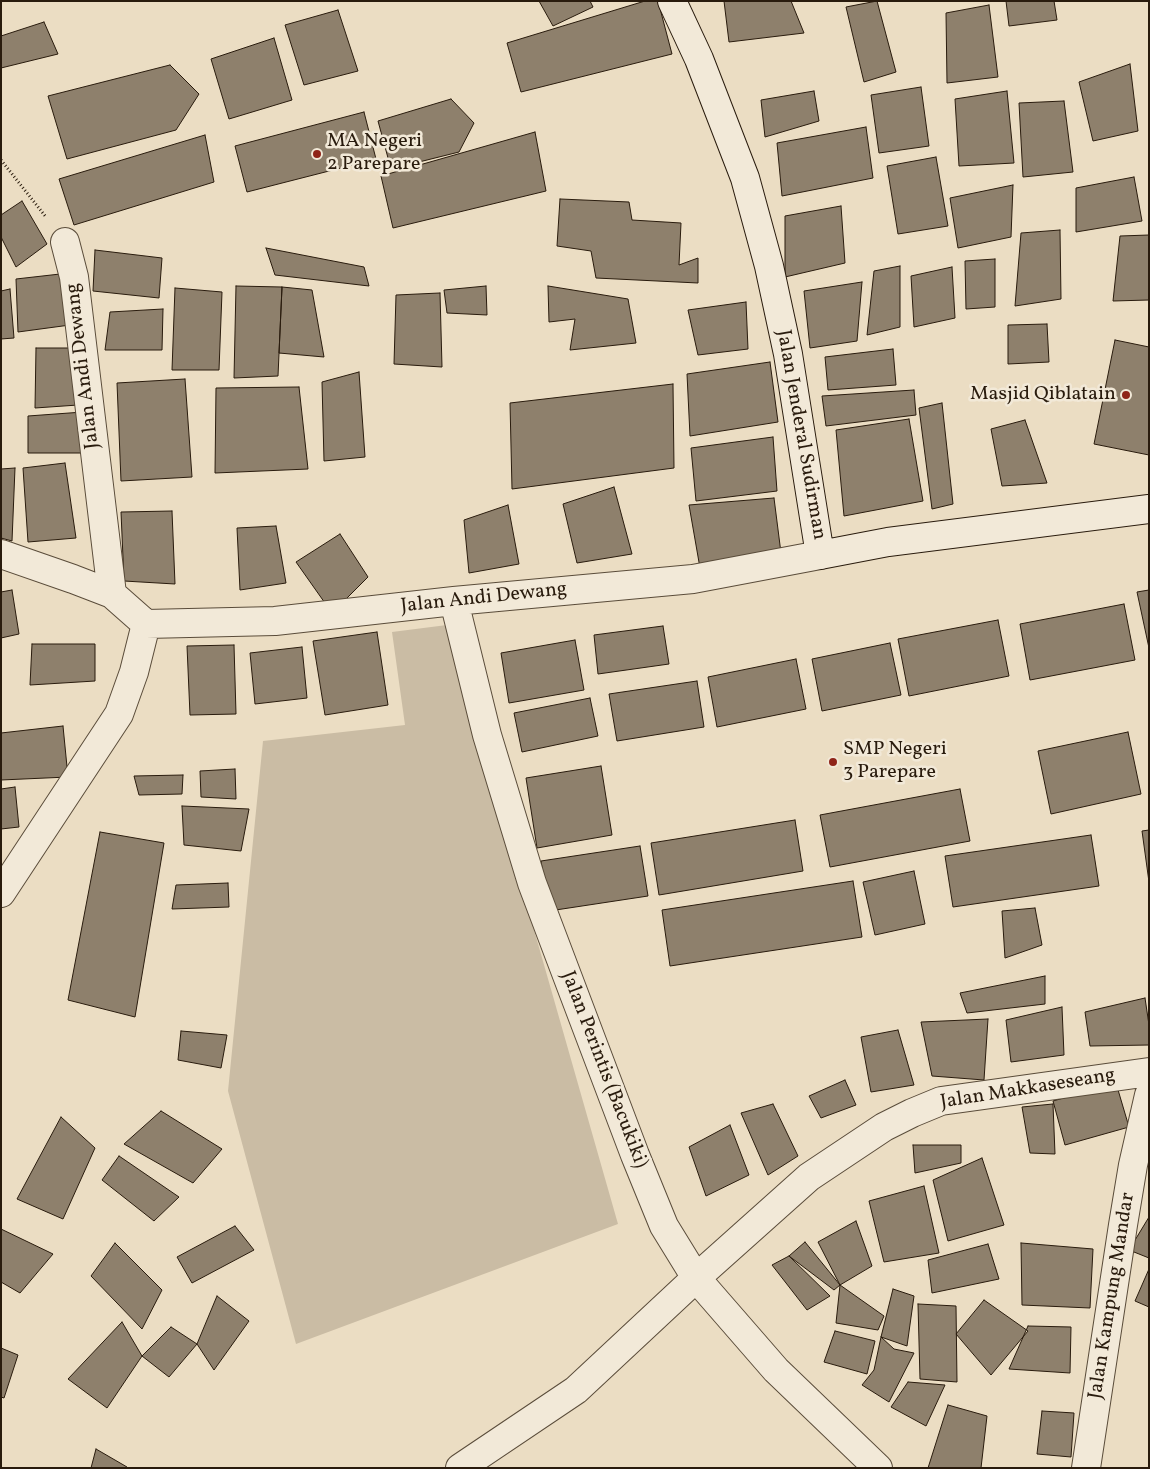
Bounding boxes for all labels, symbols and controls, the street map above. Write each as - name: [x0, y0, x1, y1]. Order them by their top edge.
- place label: MA Negeri 2 Parepare: [327, 130, 422, 177]
- marker: MA Negeri 2 Parepare: [311, 148, 323, 160]
- street label: Jalan Andi Dewang: [62, 282, 106, 450]
- street label: Jalan Jenderal Sudirman: [770, 328, 830, 542]
- place label: Masjid Qiblatain: [970, 383, 1116, 407]
- marker: Masjid Qiblatain: [1120, 389, 1132, 401]
- street label: Jalan Andi Dewang: [400, 578, 568, 620]
- place label: SMP Negeri 3 Parepare: [843, 738, 947, 785]
- marker: SMP Negeri 3 Parepare: [827, 756, 839, 768]
- street label: Jalan Perintis (Bacukiki): [554, 968, 652, 1172]
- street label: Jalan Makkaseseang: [939, 1064, 1117, 1116]
- street label: Jalan Kampung Mandar: [1085, 1191, 1141, 1401]

